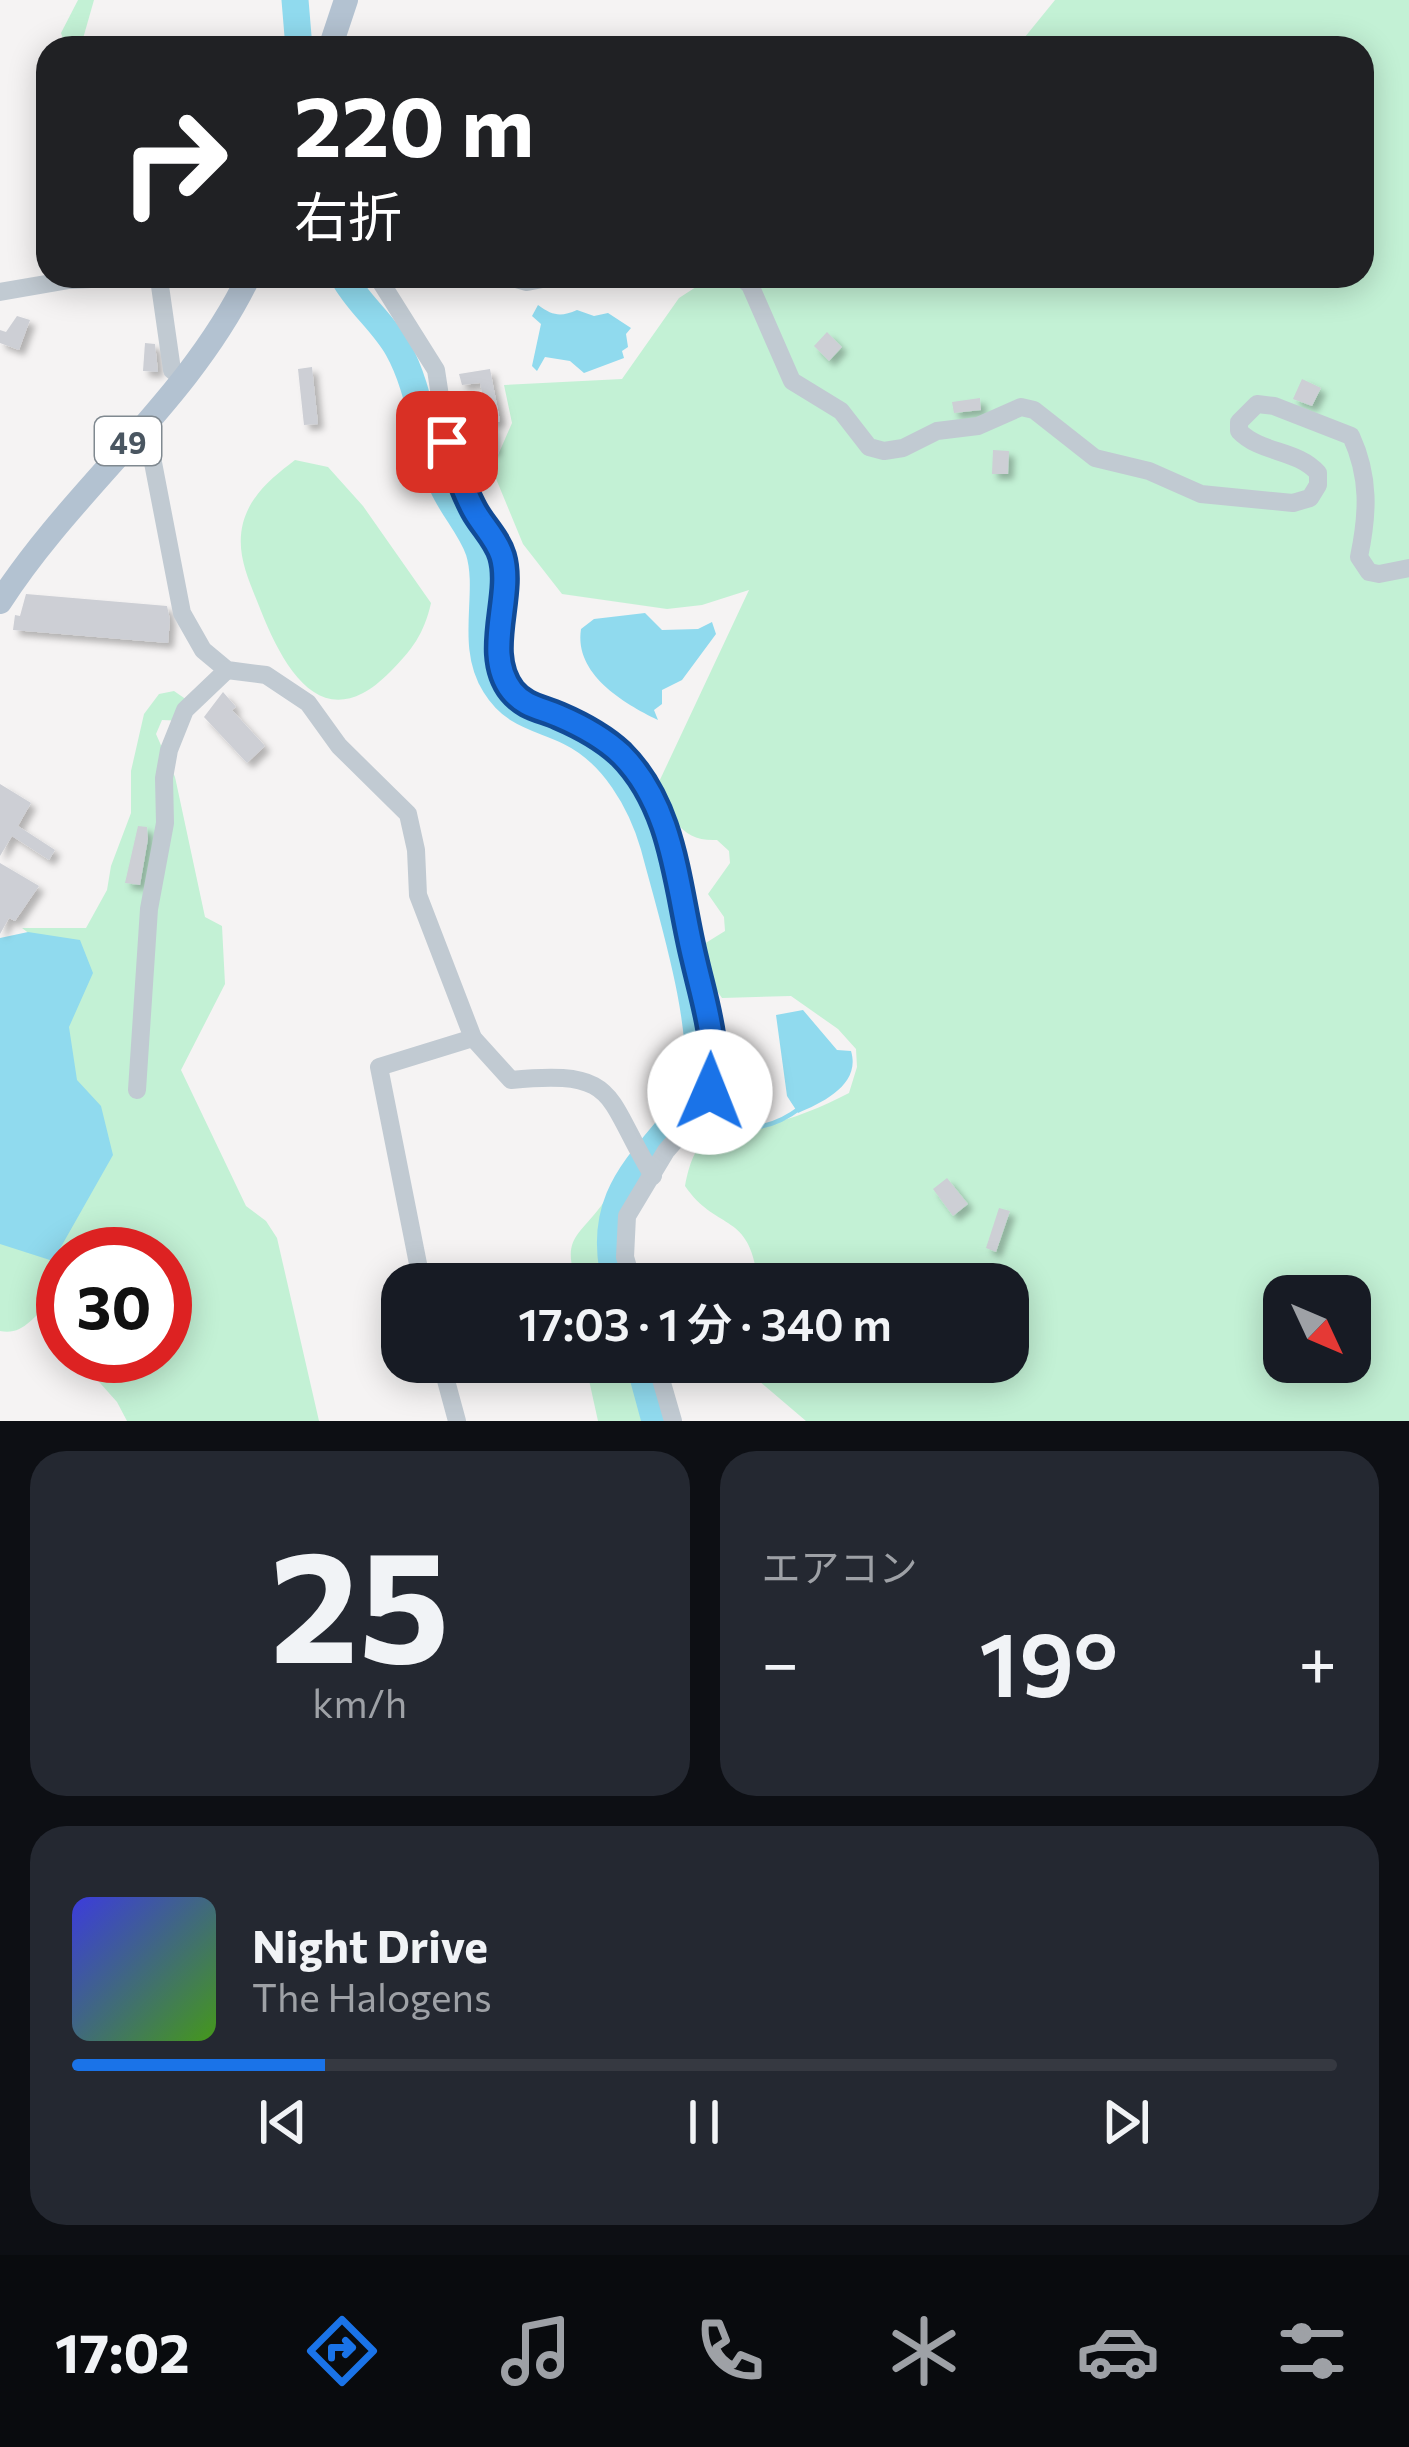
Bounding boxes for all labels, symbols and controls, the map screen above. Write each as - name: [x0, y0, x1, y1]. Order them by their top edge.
- text: 220 m: [294, 72, 534, 174]
- icon: right: [96, 84, 252, 240]
- text: 右折: [294, 182, 402, 248]
- pin: [396, 391, 498, 493]
- icon: arrive: [414, 409, 480, 475]
- road number: 49: [95, 417, 161, 465]
- position arrow: [647, 1029, 773, 1155]
- speed limit sign: 30: [36, 1227, 192, 1383]
- north arrow: [1263, 1275, 1371, 1383]
- map controls: [1263, 1275, 1371, 1383]
- text: 17:03 · 1 分 · 340 m: [518, 1295, 892, 1350]
- text: 25: [270, 1504, 450, 1695]
- text: エアコン: [762, 1542, 918, 1590]
- text: 19°: [979, 1605, 1118, 1716]
- text: −: [762, 1620, 799, 1701]
- text: +: [1298, 1620, 1337, 1701]
- text: km/h: [312, 1678, 407, 1726]
- text: Night Drive: [252, 1917, 488, 1972]
- text: The Halogens: [252, 1972, 492, 2020]
- icon: previous: [250, 2089, 316, 2155]
- icon: pause: [671, 2089, 737, 2155]
- icon: next: [1093, 2089, 1159, 2155]
- icon: directions: [300, 2309, 384, 2393]
- icon: music: [494, 2309, 578, 2393]
- icon: phone: [688, 2309, 772, 2393]
- icon: climate: [882, 2309, 966, 2393]
- icon: car: [1076, 2309, 1160, 2393]
- icon: filters: [1270, 2309, 1354, 2393]
- text: 17:02: [55, 2318, 190, 2384]

